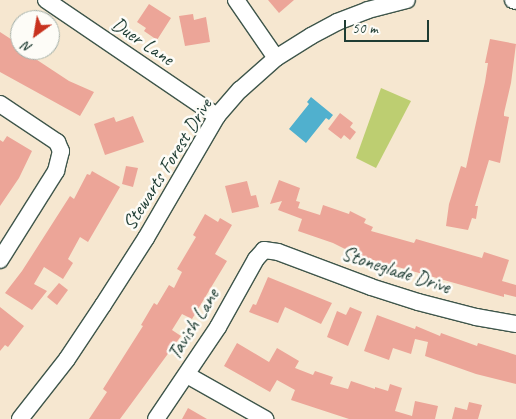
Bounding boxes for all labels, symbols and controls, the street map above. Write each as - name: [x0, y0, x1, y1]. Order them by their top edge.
- north arrow: [10, 10, 60, 60]
- scale bar: [346, 10, 431, 42]
- street label: Duer Lane: [107, 11, 179, 71]
- text: 50 m: [352, 19, 378, 38]
- text: N: [19, 38, 36, 57]
- street label: Stewarts Forest Drive: [117, 94, 217, 234]
- street label: Stoneglade Drive: [339, 241, 453, 299]
- street label: Tavish Lane: [162, 284, 224, 364]

